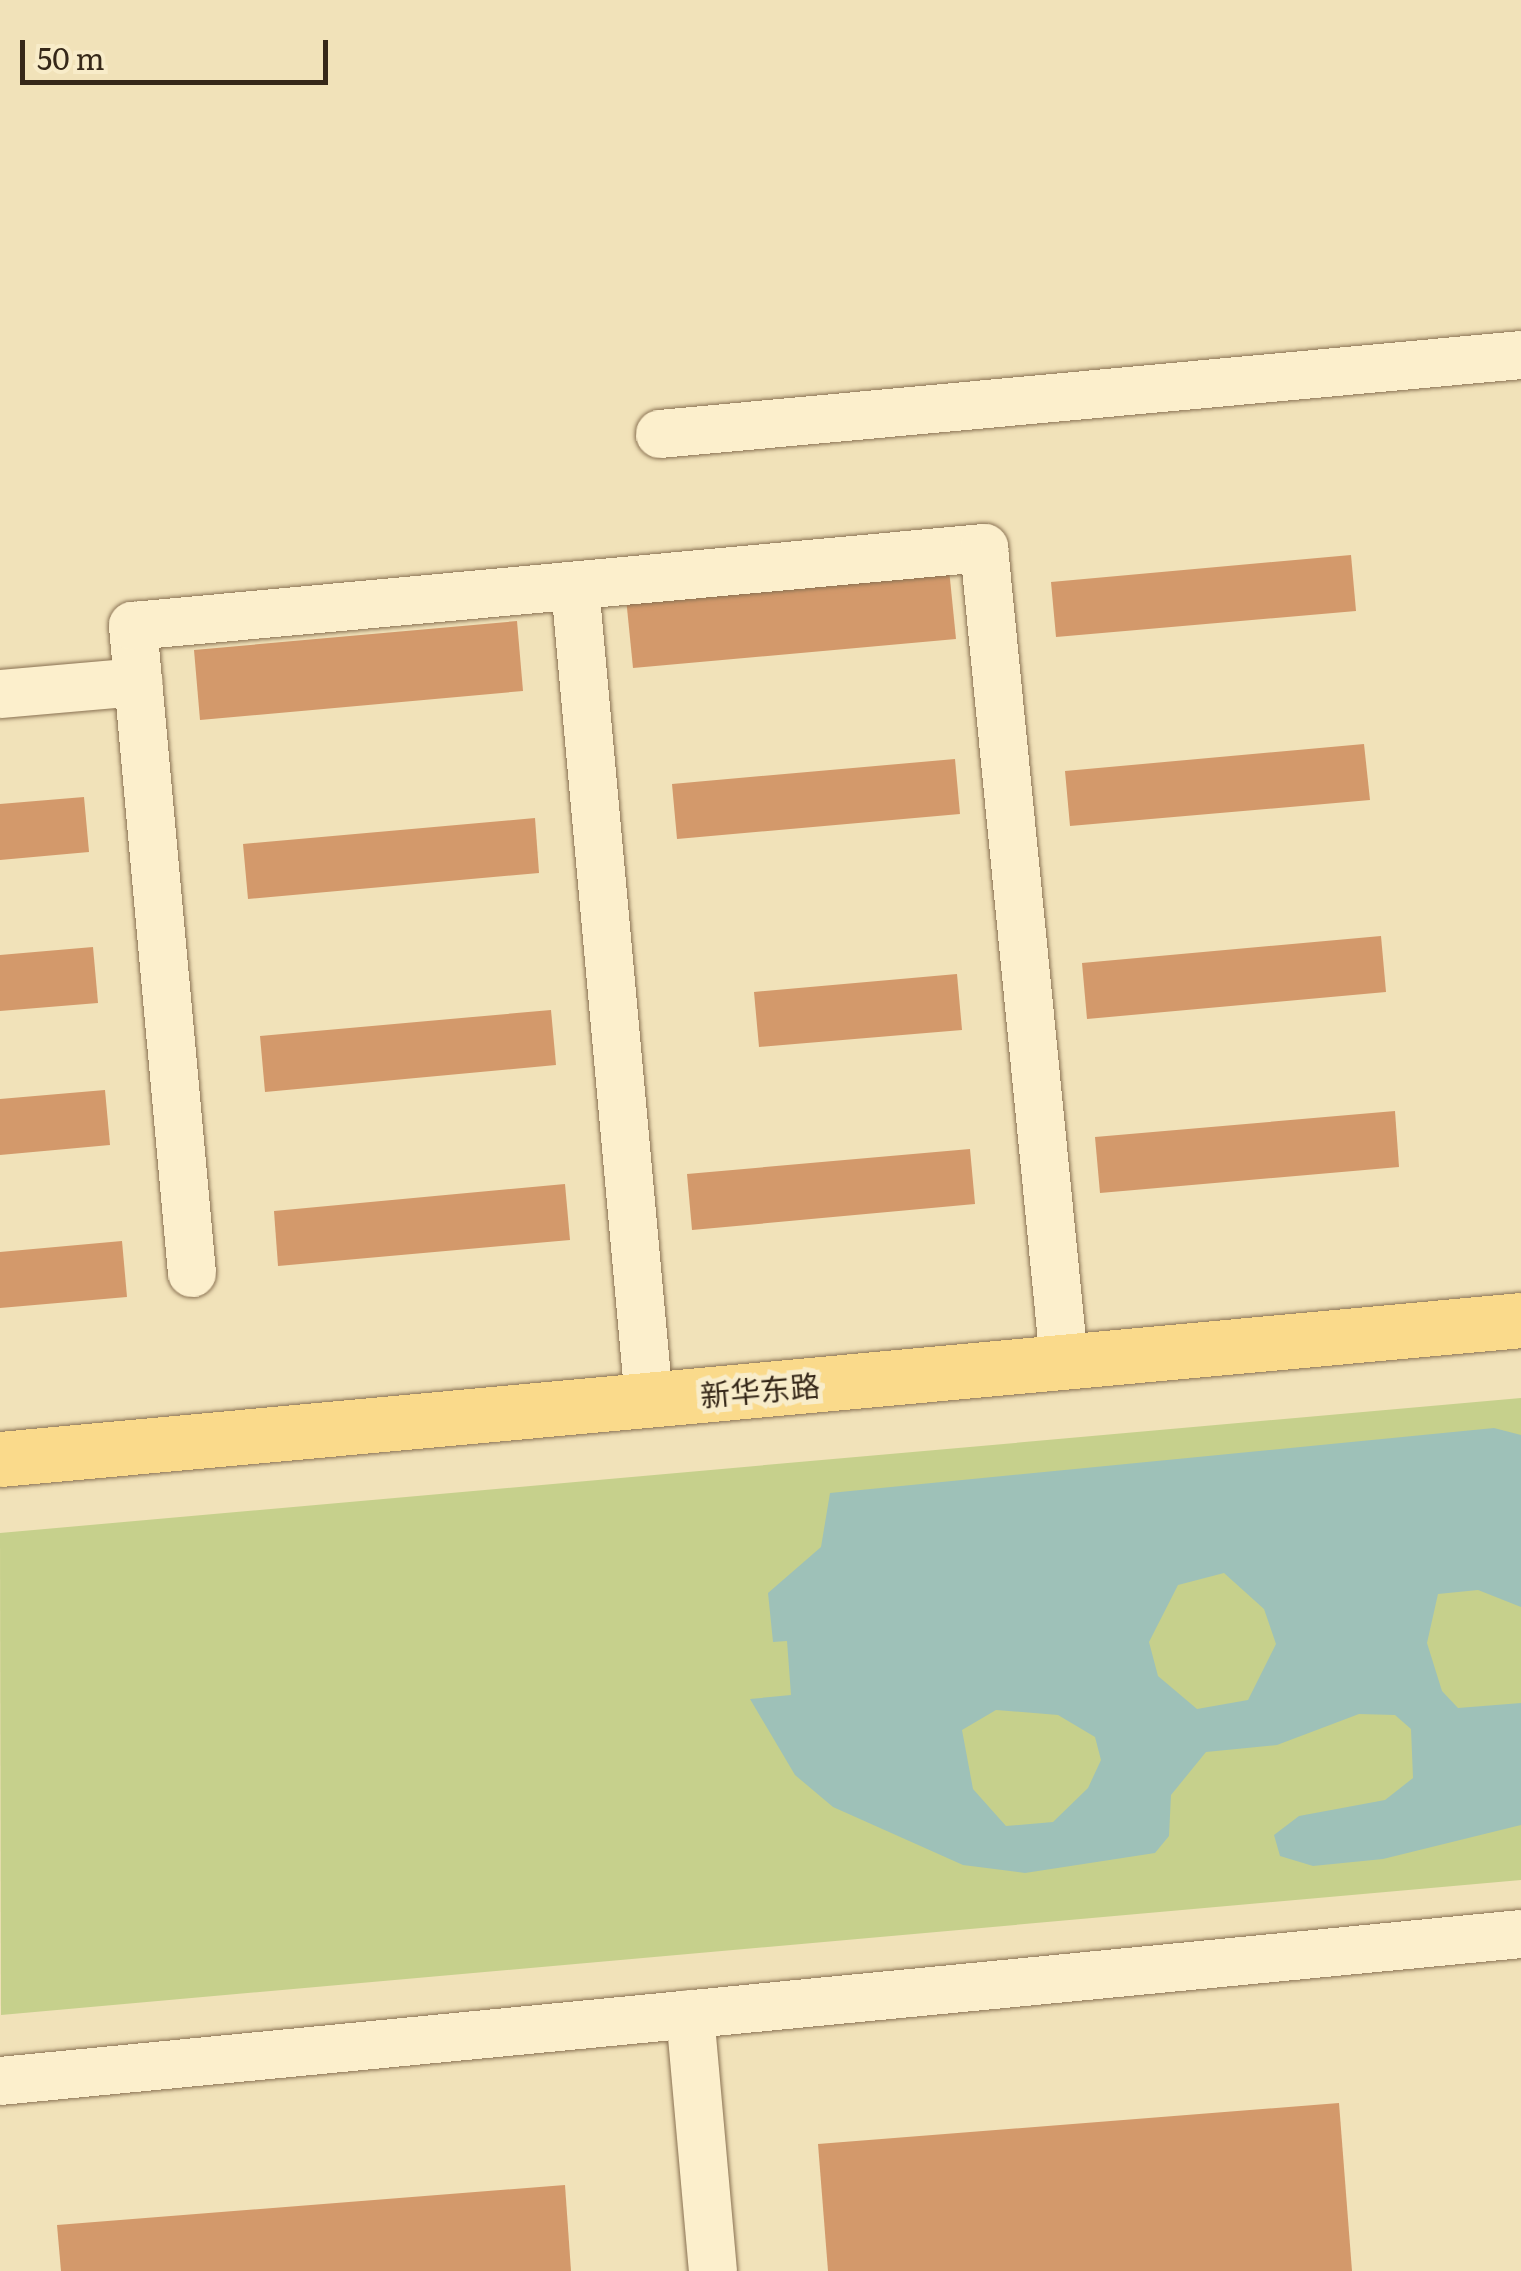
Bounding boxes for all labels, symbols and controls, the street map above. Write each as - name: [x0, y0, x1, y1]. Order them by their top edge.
- scale bar: [25, 20, 332, 82]
- text: 50 m: [37, 35, 105, 79]
- street label: 新华东路: [699, 1366, 821, 1412]

